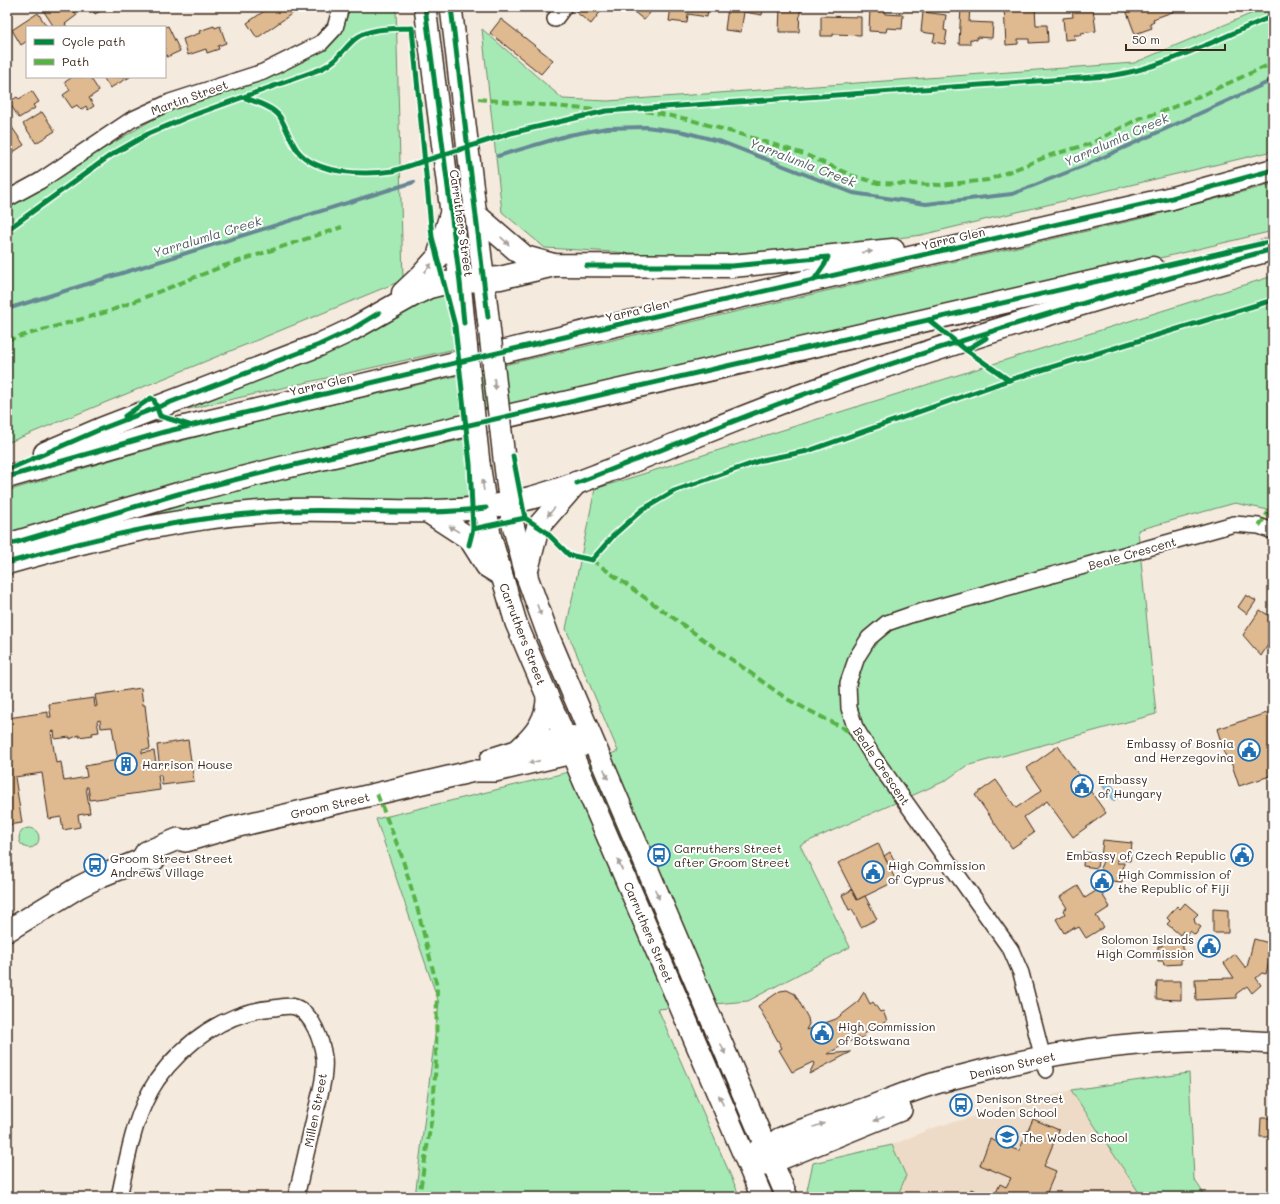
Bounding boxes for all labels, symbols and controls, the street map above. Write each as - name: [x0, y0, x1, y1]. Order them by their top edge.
- legend: [26, 26, 166, 78]
- scale bar: [1126, 26, 1225, 52]
- text: 50 m: [1132, 31, 1160, 47]
- text: Cycle path: [62, 33, 125, 49]
- text: Path: [62, 53, 89, 69]
- street label: Martin Street: [148, 76, 230, 118]
- water label: Yarralumla Creek: [1061, 108, 1172, 170]
- water label: Yarralumla Creek: [747, 134, 860, 191]
- street label: Carruthers Street: [447, 168, 477, 278]
- water label: Yarralumla Creek: [151, 211, 264, 261]
- street label: Yarra Glen: [920, 223, 986, 253]
- one-way arrow: [500, 236, 510, 246]
- one-way arrow: [861, 249, 873, 256]
- one-way arrow: [424, 262, 433, 273]
- street label: Yarra Glen: [604, 295, 670, 325]
- street label: Yarra Glen: [288, 369, 354, 399]
- one-way arrow: [492, 378, 499, 390]
- one-way arrow: [480, 479, 486, 491]
- one-way arrow: [547, 507, 556, 517]
- one-way arrow: [448, 525, 459, 532]
- street label: Beale Crescent: [1086, 533, 1178, 573]
- street label: Carruthers Street: [496, 581, 550, 687]
- one-way arrow: [537, 605, 543, 617]
- street label: Beale Crescent: [850, 724, 914, 808]
- place label: Embassy of Bosnia and Herzegovina: [1127, 735, 1234, 765]
- public building icon: Embassy of Bosnia and Herzegovina: [1236, 737, 1262, 763]
- building icon: Harrison House: [113, 751, 139, 777]
- place label: Harrison House: [142, 756, 233, 772]
- one-way arrow: [528, 759, 540, 765]
- one-way arrow: [604, 769, 610, 781]
- place label: Embassy of Hungary: [1098, 771, 1162, 801]
- public building icon: Embassy of Hungary: [1069, 773, 1095, 799]
- street label: Groom Street: [289, 788, 371, 822]
- place label: Carruthers Street after Groom Street: [674, 840, 789, 870]
- bus stop icon: Carruthers Street after Groom Street: [646, 842, 672, 868]
- public building icon: Embassy of Czech Republic: [1229, 842, 1255, 868]
- place label: Embassy of Czech Republic: [1066, 847, 1226, 863]
- place label: Groom Street Street Andrews Village: [110, 850, 233, 880]
- bus stop icon: Groom Street Street Andrews Village: [82, 852, 108, 878]
- place label: High Commission of Cyprus: [888, 857, 985, 887]
- one-way arrow: [617, 859, 623, 870]
- public building icon: High Commission of Cyprus: [860, 859, 886, 885]
- place label: High Commission of the Republic of Fiji: [1118, 866, 1231, 896]
- public building icon: High Commission of the Republic of Fiji: [1089, 868, 1115, 894]
- street label: Carruthers Street: [621, 879, 677, 985]
- one-way arrow: [655, 888, 661, 900]
- place label: Solomon Islands High Commission: [1097, 931, 1194, 961]
- public building icon: Solomon Islands High Commission: [1196, 933, 1222, 959]
- place label: High Commission of Botswana: [838, 1018, 935, 1048]
- public building icon: High Commission of Botswana: [809, 1020, 835, 1046]
- one-way arrow: [721, 1043, 727, 1055]
- street label: Denison Street: [968, 1047, 1056, 1083]
- street label: Millen Street: [300, 1071, 330, 1149]
- place label: Denison Street Woden School: [976, 1090, 1064, 1120]
- bus stop icon: Denison Street Woden School: [948, 1092, 974, 1118]
- one-way arrow: [717, 1094, 723, 1106]
- one-way arrow: [872, 1117, 884, 1123]
- one-way arrow: [813, 1122, 825, 1128]
- school or university icon: The Woden School: [994, 1124, 1020, 1150]
- place label: The Woden School: [1022, 1129, 1128, 1145]

